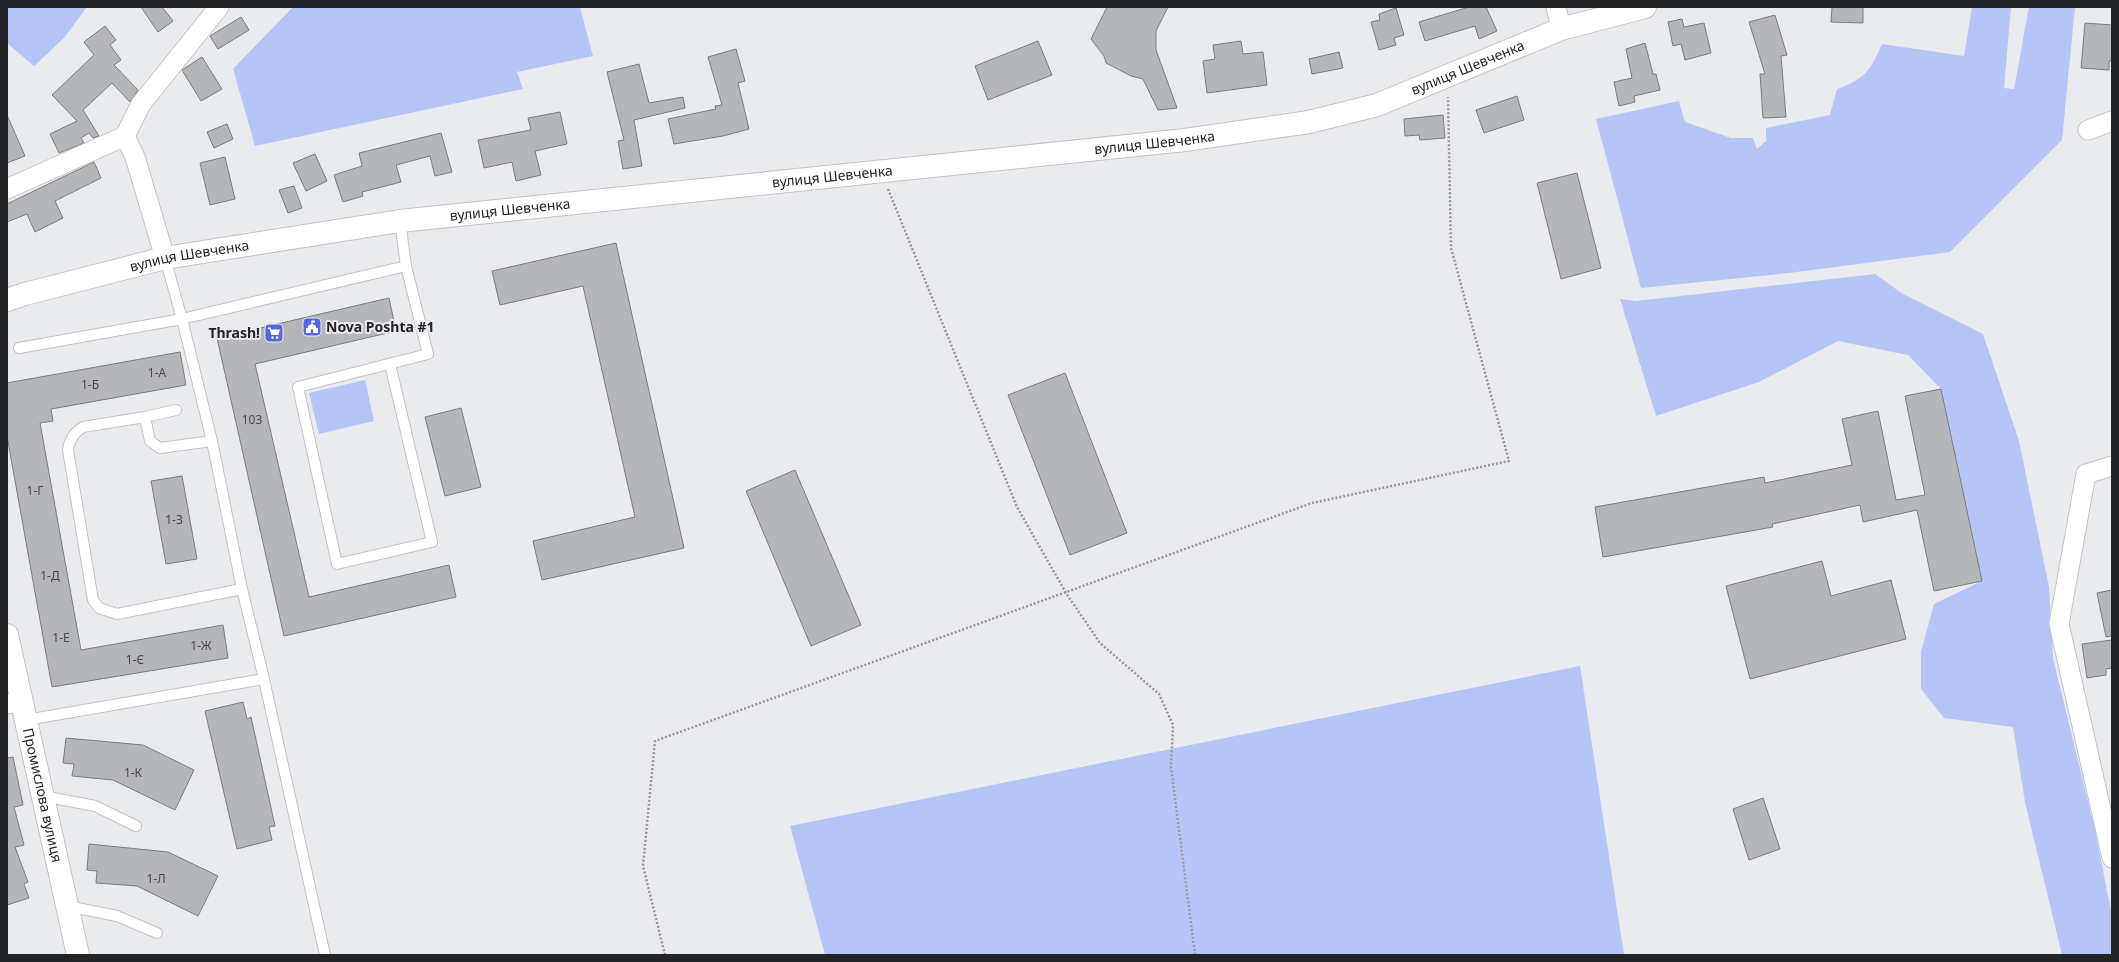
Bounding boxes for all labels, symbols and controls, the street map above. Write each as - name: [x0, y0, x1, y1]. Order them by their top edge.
- street label: вулиця Шевченка: [1408, 35, 1527, 99]
- street label: вулиця Шевченка: [1093, 126, 1216, 158]
- street label: вулиця Шевченка: [771, 160, 893, 192]
- street label: вулиця Шевченка: [449, 193, 571, 225]
- street label: вулиця Шевченка: [128, 235, 250, 276]
- public building icon: Nova Poshta #1: [301, 316, 323, 338]
- place label: Nova Poshta #1: [326, 317, 435, 336]
- supermarket icon: Thrash!: [263, 322, 285, 344]
- place label: Thrash!: [208, 323, 260, 342]
- house number: 1-А: [148, 364, 167, 381]
- house number: 1-Б: [81, 376, 99, 393]
- house number: 103: [242, 411, 262, 428]
- house number: 1-Г: [27, 482, 43, 499]
- house number: 1-З: [165, 511, 183, 528]
- house number: 1-Д: [40, 567, 60, 584]
- house number: 1-Е: [52, 629, 70, 646]
- house number: 1-Ж: [190, 637, 212, 654]
- house number: 1-Є: [126, 651, 145, 668]
- street label: Промислова вулиця: [19, 726, 67, 864]
- house number: 1-К: [124, 764, 143, 781]
- house number: 1-Л: [146, 870, 166, 887]

